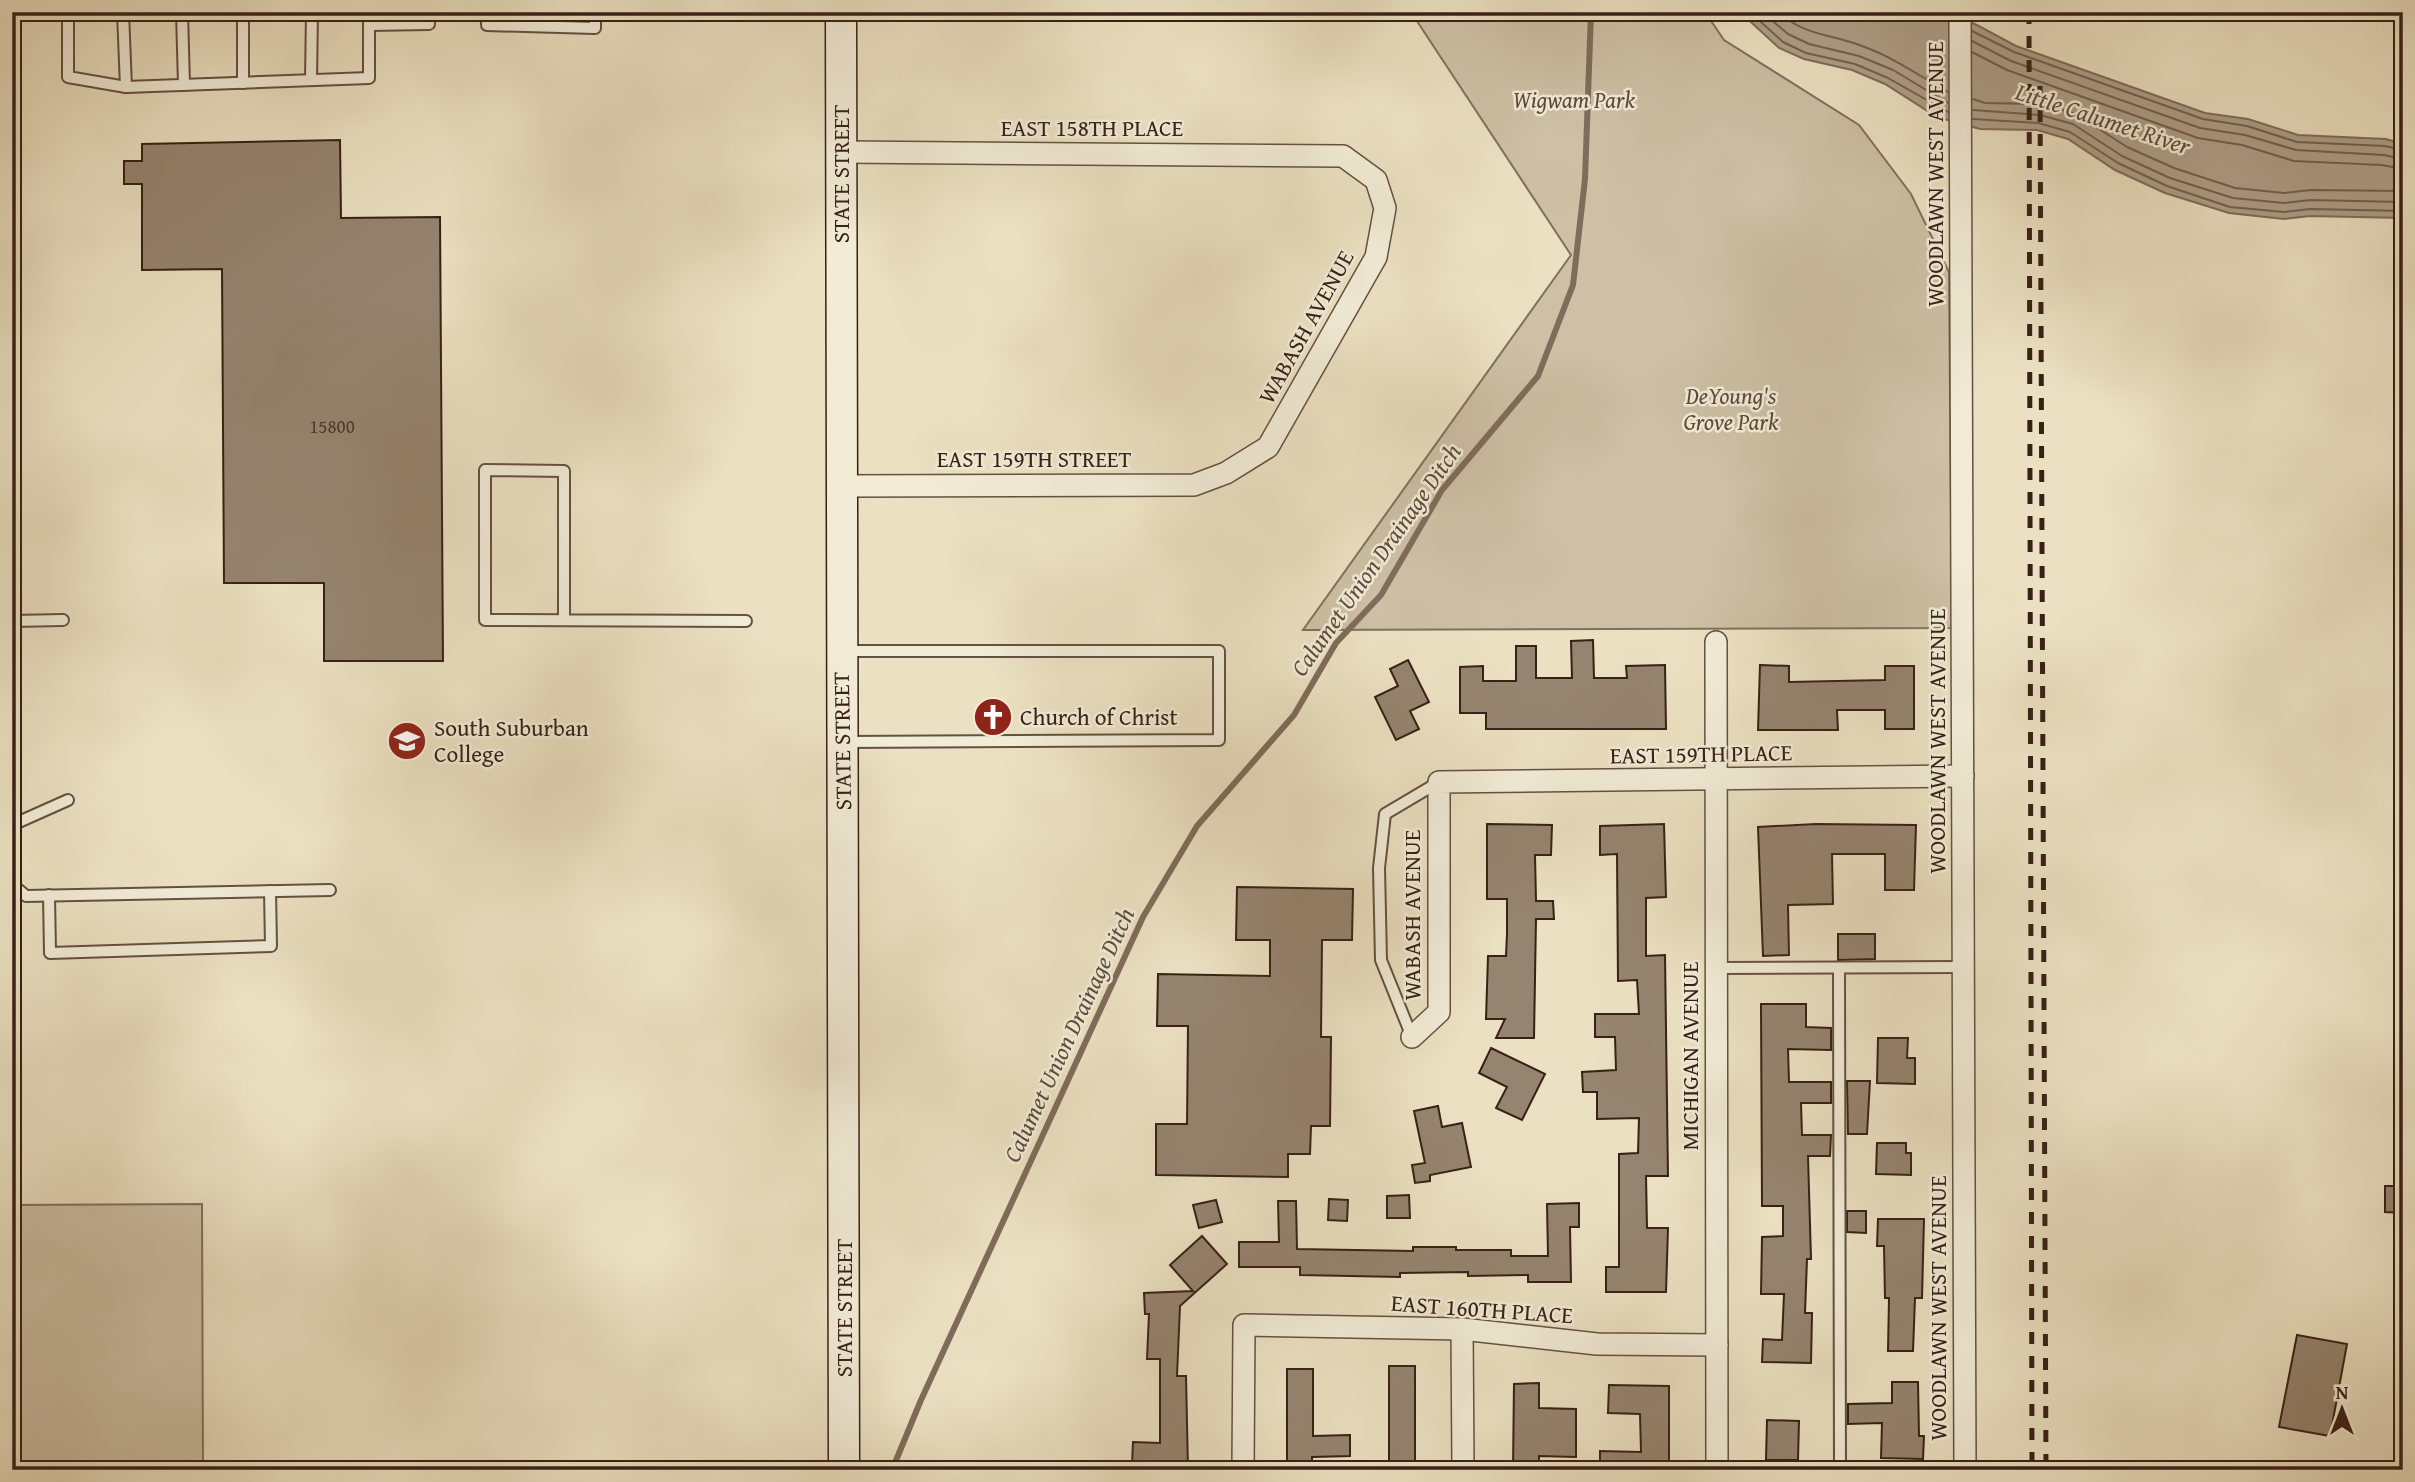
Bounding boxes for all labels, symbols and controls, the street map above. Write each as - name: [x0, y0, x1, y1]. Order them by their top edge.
- street label: WOODLAWN WEST AVENUE: [1918, 41, 1951, 307]
- water label: Little Calumet River: [2010, 73, 2196, 164]
- park label: Wigwam Park: [1513, 83, 1635, 116]
- street label: STATE STREET: [824, 105, 857, 243]
- street label: EAST 158TH PLACE: [1001, 111, 1183, 144]
- street label: WABASH AVENUE: [1250, 244, 1361, 410]
- park label: DeYoung's Grove Park: [1683, 379, 1779, 438]
- house number: 15800: [309, 412, 355, 440]
- water label: Calumet Union Drainage Ditch: [1282, 436, 1469, 683]
- street label: EAST 159TH STREET: [937, 442, 1131, 475]
- street label: WOODLAWN WEST AVENUE: [1920, 608, 1953, 874]
- street label: STATE STREET: [824, 671, 859, 811]
- church icon: Church of Christ: [972, 696, 1014, 738]
- place label: Church of Christ: [1020, 700, 1178, 733]
- place label: South Suburban College: [434, 711, 589, 770]
- school or university icon: South Suburban College: [386, 720, 428, 762]
- street label: EAST 159TH PLACE: [1609, 735, 1793, 772]
- street label: WABASH AVENUE: [1395, 830, 1428, 1000]
- water label: Calumet Union Drainage Ditch: [994, 902, 1143, 1168]
- street label: MICHIGAN AVENUE: [1673, 961, 1706, 1151]
- street label: WOODLAWN WEST AVENUE: [1921, 1175, 1954, 1441]
- street label: STATE STREET: [827, 1239, 860, 1377]
- street label: EAST 160TH PLACE: [1390, 1286, 1574, 1331]
- north arrow: [2306, 1374, 2376, 1444]
- text: N: [2336, 1378, 2349, 1406]

